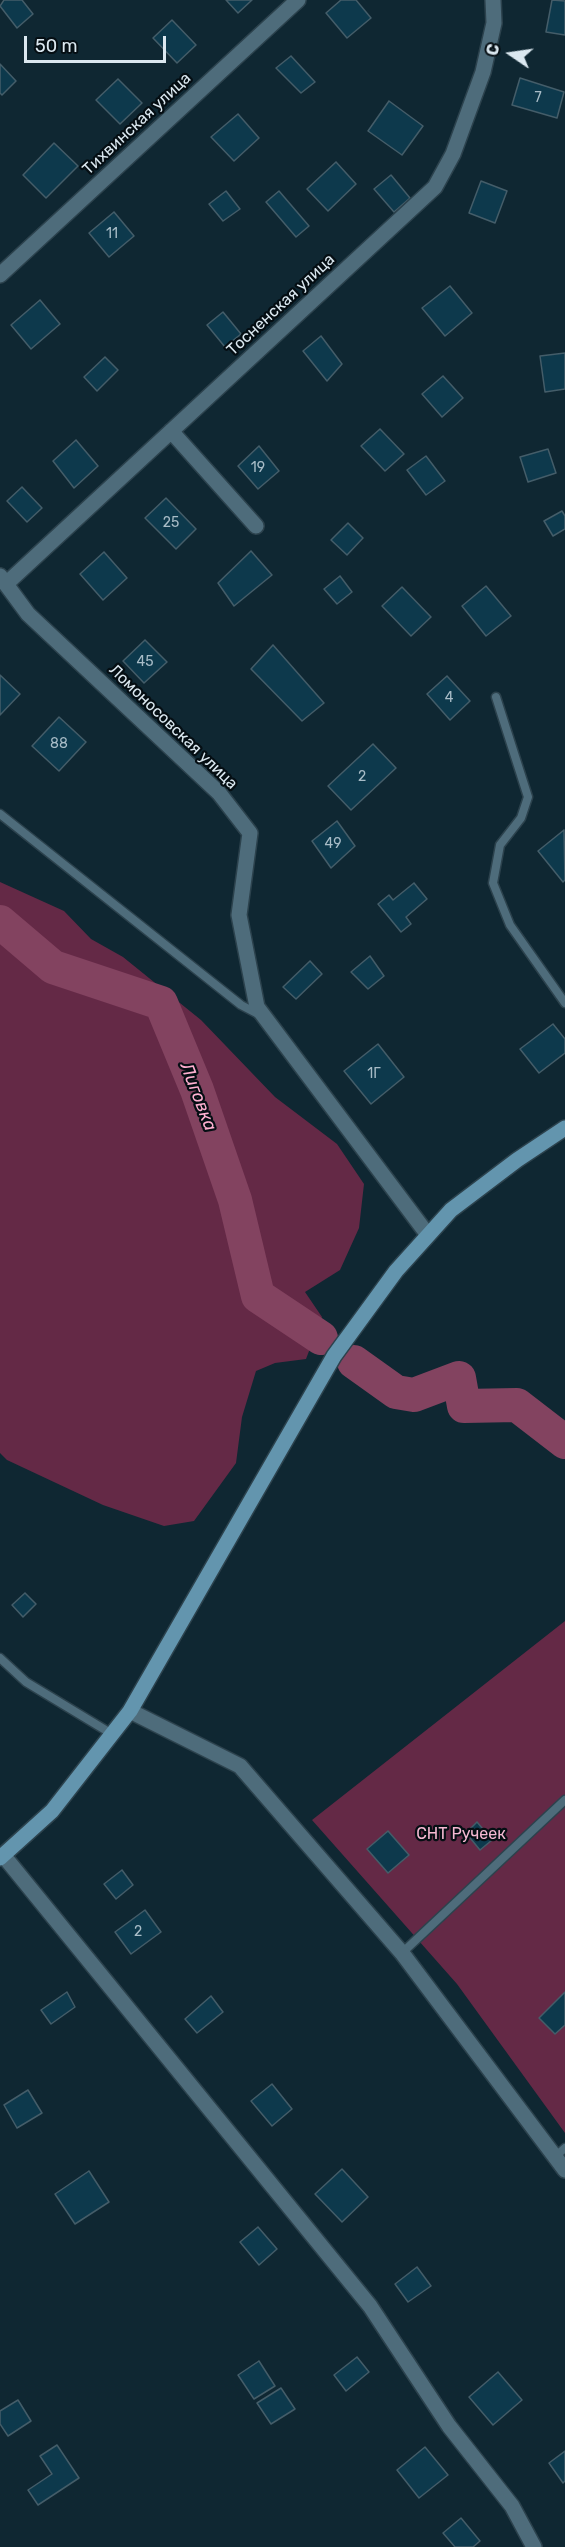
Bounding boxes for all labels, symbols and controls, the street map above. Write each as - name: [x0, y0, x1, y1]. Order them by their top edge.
- scale bar: [27, 24, 170, 62]
- north arrow: [481, 24, 541, 84]
- text: 50 m: [35, 35, 78, 57]
- text: С: [482, 42, 503, 57]
- street label: Тихвинская улица: [79, 69, 195, 179]
- house number: 7: [534, 90, 542, 106]
- house number: 11: [106, 226, 118, 242]
- street label: Тосненская улица: [223, 250, 339, 360]
- house number: 19: [251, 460, 265, 476]
- house number: 25: [163, 515, 179, 531]
- house number: 45: [136, 654, 154, 670]
- street label: Ломоносовская улица: [105, 661, 241, 793]
- house number: 4: [445, 690, 453, 706]
- house number: 88: [50, 736, 68, 752]
- house number: 2: [358, 769, 366, 785]
- house number: 49: [325, 836, 341, 852]
- water label: Лиговка: [175, 1060, 221, 1134]
- house number: 1Г: [367, 1066, 381, 1082]
- park label: СНТ Ручеек: [416, 1824, 506, 1844]
- house number: 2: [134, 1924, 142, 1940]

